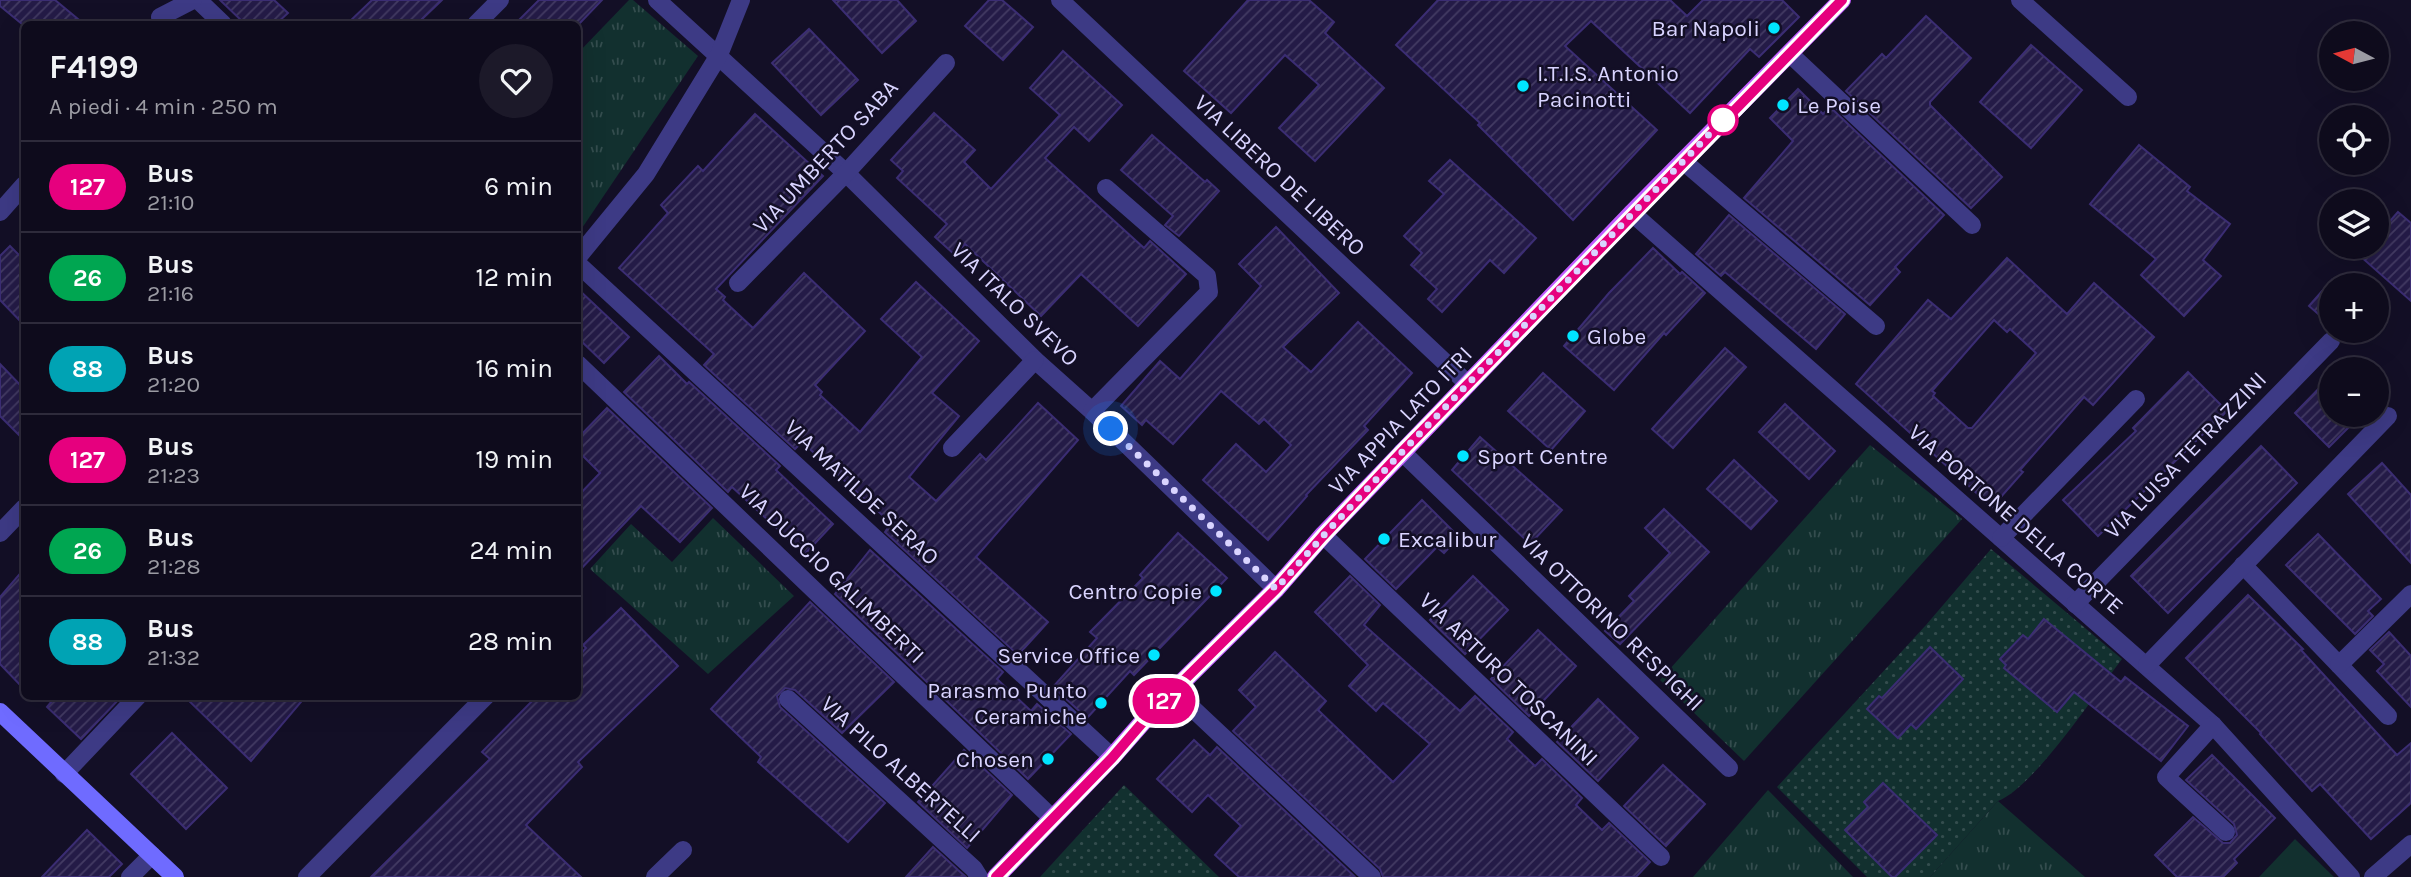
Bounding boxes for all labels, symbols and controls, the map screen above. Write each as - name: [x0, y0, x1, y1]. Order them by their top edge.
- place label: Bar Napoli: [1652, 15, 1760, 42]
- marker: Bar Napoli: [1766, 20, 1782, 36]
- north arrow: [2319, 21, 2389, 91]
- map controls: [2319, 21, 2389, 427]
- button: heart: [479, 44, 553, 118]
- text: F4199: [49, 48, 139, 86]
- place label: I.T.I.S. Antonio Pacinotti: [1537, 60, 1679, 113]
- street label: VIA UMBERTO SABA: [747, 74, 904, 239]
- marker: I.T.I.S. Antonio Pacinotti: [1515, 78, 1531, 94]
- street label: VIA LIBERO DE LIBERO: [1189, 89, 1371, 262]
- place label: Le Poise: [1797, 92, 1881, 119]
- text: A piedi · 4 min · 250 m: [49, 93, 278, 120]
- marker: Le Poise: [1775, 97, 1791, 113]
- unlabelled marker: [1708, 105, 1738, 135]
- button: locate: [2319, 105, 2389, 175]
- text: Bus: [147, 158, 194, 189]
- text: 6 min: [484, 171, 553, 202]
- text: 127: [70, 173, 105, 201]
- text: 21:10: [147, 189, 194, 216]
- button: layers: [2319, 189, 2389, 259]
- street label: VIA ITALO SVEVO: [945, 237, 1084, 372]
- text: Bus: [147, 249, 194, 280]
- text: 12 min: [475, 262, 553, 293]
- text: 26: [73, 264, 102, 292]
- button: +: [2319, 273, 2389, 343]
- text: 21:16: [147, 280, 194, 307]
- place label: Globe: [1587, 323, 1646, 350]
- marker: Globe: [1565, 328, 1581, 344]
- text: Bus: [147, 340, 194, 371]
- street label: VIA APPIA LATO ITRI: [1323, 341, 1478, 500]
- text: 16 min: [476, 353, 553, 384]
- text: 88: [72, 355, 103, 383]
- button: −: [2319, 357, 2389, 427]
- street label: VIA LUISA TETRAZZINI: [2099, 366, 2272, 545]
- text: 21:20: [147, 371, 200, 398]
- your location: [1093, 411, 1128, 446]
- street label: VIA MATILDE SERAO: [779, 414, 944, 571]
- street label: VIA PORTONE DELLA CORTE: [1903, 419, 2129, 620]
- text: Bus: [147, 431, 194, 462]
- place label: Sport Centre: [1477, 443, 1608, 470]
- text: 19 min: [475, 444, 553, 475]
- text: 127: [70, 446, 105, 474]
- marker: Sport Centre: [1455, 448, 1471, 464]
- text: 21:23: [147, 462, 200, 489]
- street label: VIA DUCCIO GALIMBERTI: [733, 478, 930, 669]
- text: Bus: [147, 522, 194, 553]
- place label: Excalibur: [1398, 526, 1497, 553]
- street label: VIA OTTORINO RESPIGHI: [1514, 528, 1709, 717]
- marker: Excalibur: [1376, 531, 1392, 547]
- text: 24 min: [469, 535, 553, 566]
- text: 26: [73, 537, 102, 565]
- text: 21:28: [147, 553, 201, 580]
- place label: Centro Copie: [1068, 578, 1202, 605]
- marker: Centro Copie: [1208, 583, 1224, 599]
- street label: VIA ARTURO TOSCANINI: [1414, 587, 1604, 772]
- text: Bus: [147, 613, 194, 644]
- text: 28 min: [468, 626, 553, 657]
- text: 88: [72, 628, 103, 656]
- place label: Service Office: [997, 642, 1140, 669]
- text: 21:32: [147, 644, 200, 671]
- marker: Service Office: [1146, 647, 1162, 663]
- place label: Parasmo Punto Ceramiche: [927, 677, 1087, 730]
- line badge: 127: [1124, 678, 1204, 724]
- text: 127: [1146, 687, 1182, 715]
- street label: VIA PILO ALBERTELLI: [815, 690, 986, 848]
- marker: Parasmo Punto Ceramiche: [1093, 695, 1109, 711]
- place label: Chosen: [956, 746, 1034, 773]
- marker: Chosen: [1040, 751, 1056, 767]

